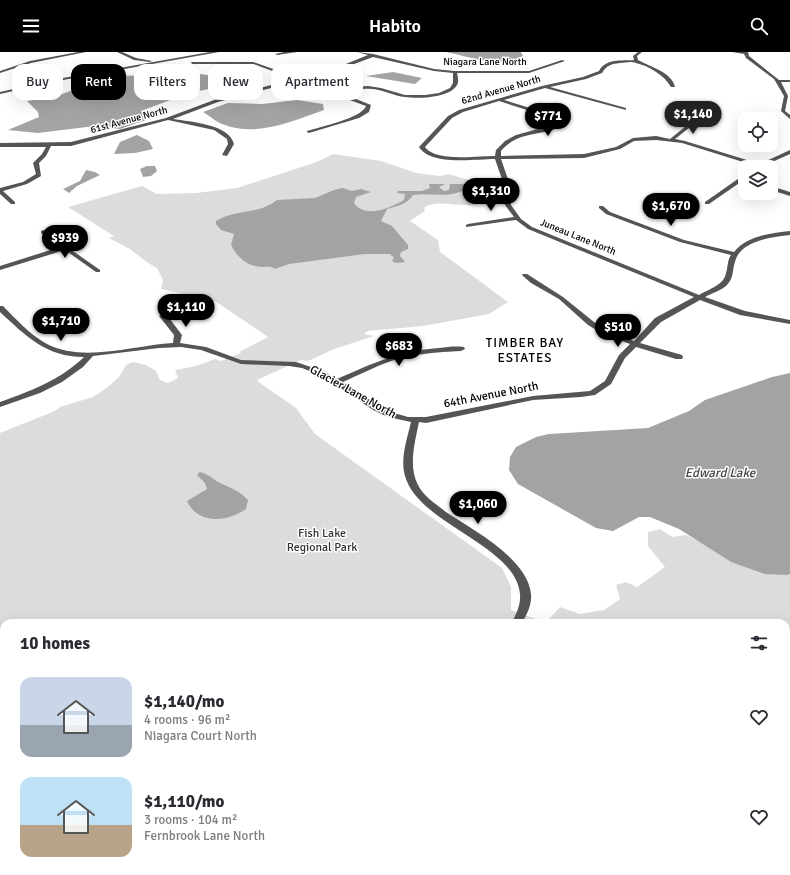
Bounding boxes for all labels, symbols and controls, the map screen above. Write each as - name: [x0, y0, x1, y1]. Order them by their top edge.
- icon: menu: [20, 15, 42, 37]
- text: Habito: [369, 15, 421, 37]
- icon: search: [748, 15, 770, 37]
- street label: Niagara Lane North: [443, 56, 527, 68]
- chip: Buy: [12, 64, 63, 100]
- chip: Rent: [71, 64, 126, 100]
- chip: Filters: [134, 64, 200, 100]
- chip: New: [208, 64, 263, 100]
- chip: Apartment: [271, 64, 363, 100]
- street label: 62nd Avenue North: [460, 73, 542, 107]
- pin: $1,140: [660, 101, 726, 135]
- pin: $771: [524, 103, 572, 137]
- street label: 61st Avenue North: [89, 104, 169, 136]
- text: $1,140: [674, 106, 712, 122]
- text: $771: [534, 108, 562, 124]
- map controls: [738, 112, 778, 200]
- button: locate: [738, 112, 778, 152]
- button: layers: [738, 160, 778, 200]
- pin: $1,310: [458, 178, 524, 212]
- text: $1,310: [472, 183, 510, 199]
- pin: $1,670: [638, 193, 704, 227]
- text: $1,670: [652, 198, 690, 214]
- street label: Juneau Lane North: [538, 216, 618, 258]
- pin: $939: [41, 225, 89, 259]
- text: $939: [51, 230, 79, 246]
- pin: $1,110: [153, 294, 219, 328]
- text: $1,110: [167, 299, 205, 315]
- pin: $1,710: [28, 308, 94, 342]
- text: $1,710: [42, 313, 80, 329]
- pin: $510: [594, 314, 642, 348]
- text: $510: [604, 319, 632, 335]
- pin: $683: [375, 333, 423, 367]
- district label: TIMBER BAY ESTATES: [486, 335, 564, 366]
- text: $683: [385, 338, 413, 354]
- street label: Glacier Lane North: [307, 362, 399, 422]
- street label: 64th Avenue North: [442, 378, 540, 412]
- water label: Edward Lake: [685, 465, 757, 481]
- pin: $1,060: [445, 491, 511, 525]
- text: $1,060: [459, 496, 497, 512]
- park label: Fish Lake Regional Park: [287, 526, 357, 555]
- icon: filters: [748, 632, 770, 654]
- text: 10 homes: [20, 633, 90, 654]
- text: $1,140/mo: [144, 691, 224, 712]
- icon: home: [52, 693, 100, 741]
- icon: heart: [748, 706, 770, 728]
- text: 4 rooms · 96 m²: [144, 712, 230, 728]
- text: Niagara Court North: [144, 728, 257, 744]
- text: $1,110/mo: [144, 791, 224, 812]
- icon: home: [52, 793, 100, 841]
- icon: heart: [748, 806, 770, 828]
- text: 3 rooms · 104 m²: [144, 812, 237, 828]
- text: Fernbrook Lane North: [144, 828, 265, 844]

